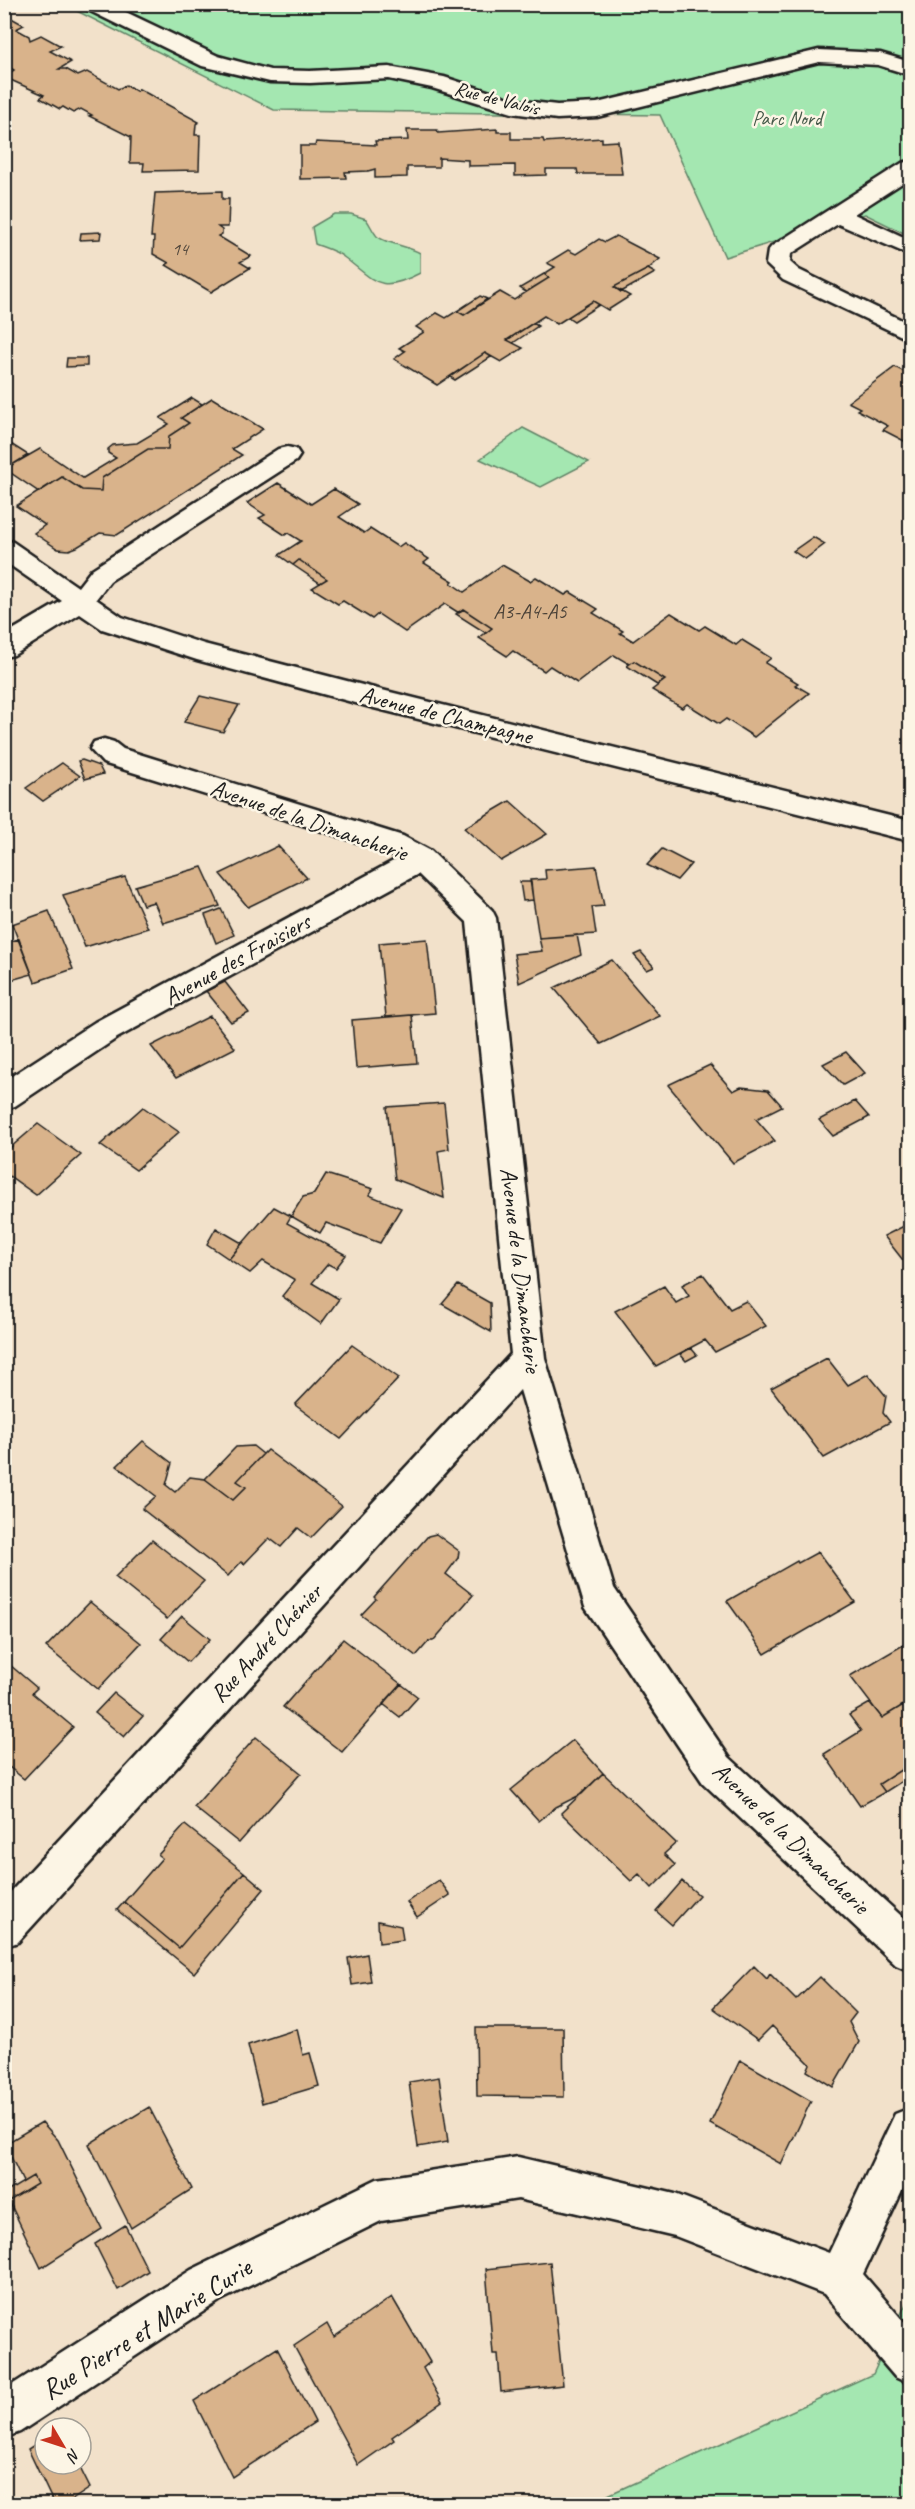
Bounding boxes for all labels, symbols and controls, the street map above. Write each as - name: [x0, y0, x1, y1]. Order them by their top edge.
- street label: Rue de Valois: [452, 76, 544, 122]
- park label: Parc Nord: [752, 106, 825, 131]
- house number: 14: [172, 238, 190, 260]
- house number: A3-A4-A5: [493, 598, 568, 624]
- street label: Avenue de Champagne: [357, 679, 538, 751]
- street label: Avenue de la Dimancherie: [207, 772, 413, 868]
- street label: Avenue des Fraisiers: [158, 905, 317, 1012]
- street label: Avenue de la Dimancherie: [494, 1166, 549, 1376]
- street label: Rue André Chénier: [204, 1576, 330, 1708]
- street label: Avenue de la Dimancherie: [706, 1756, 877, 1922]
- street label: Rue Pierre et Marie Curie: [35, 2249, 259, 2407]
- north arrow: [33, 2416, 93, 2476]
- text: N: [61, 2445, 85, 2467]

